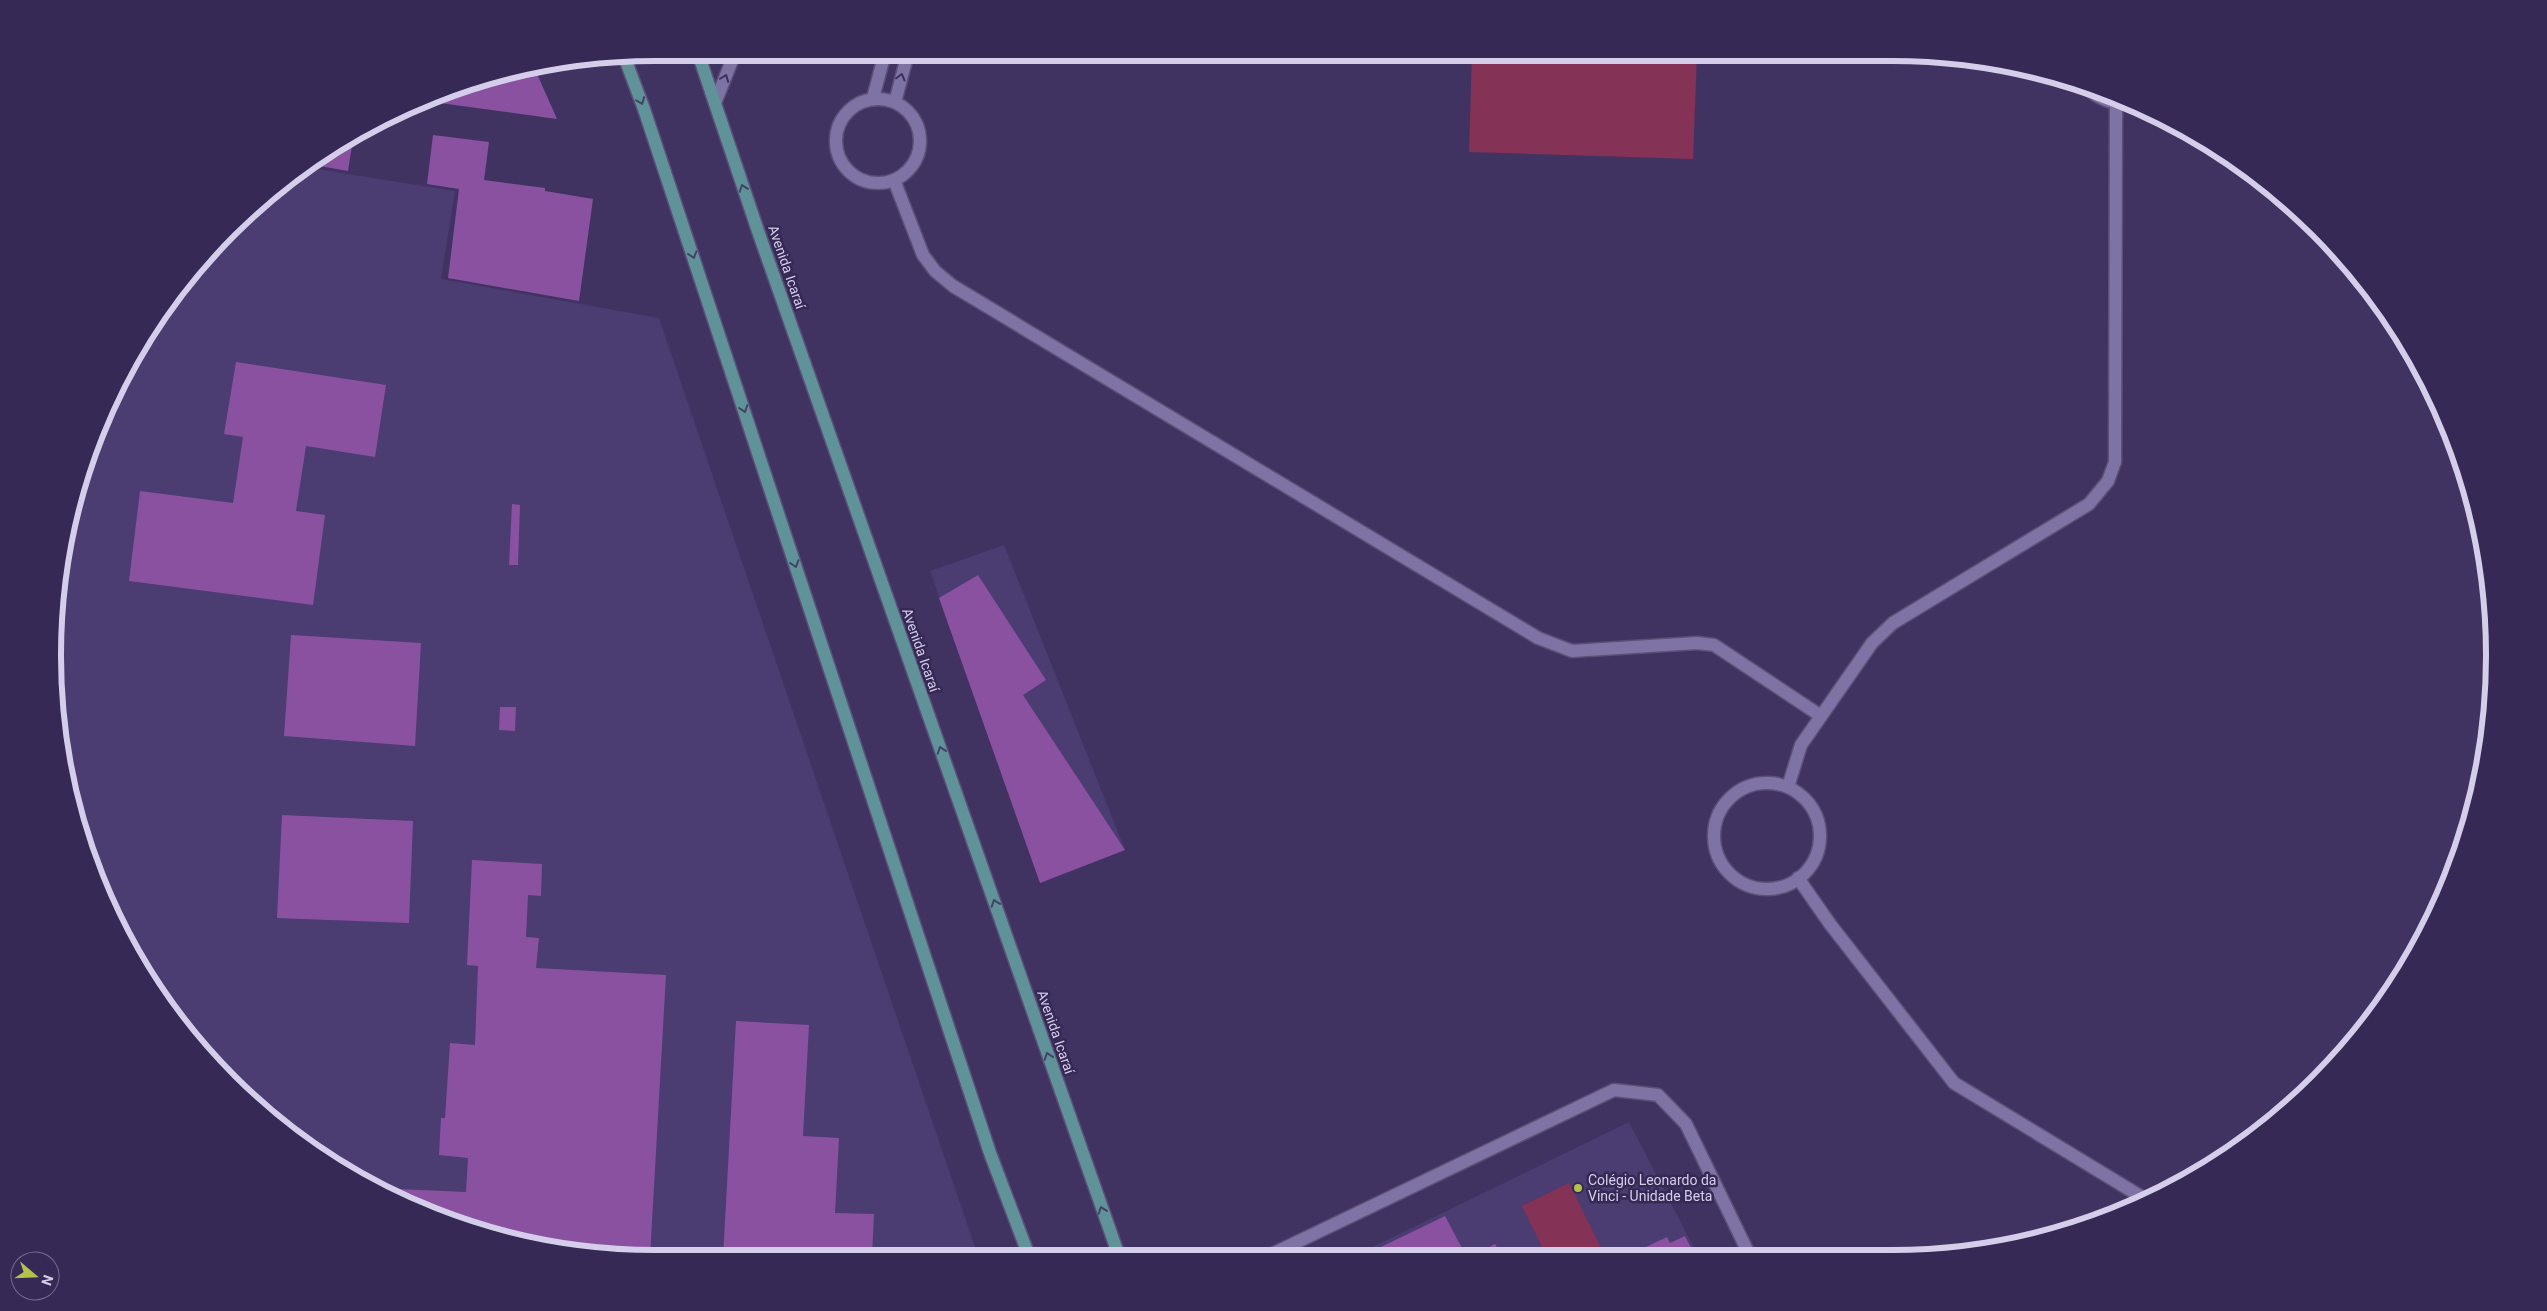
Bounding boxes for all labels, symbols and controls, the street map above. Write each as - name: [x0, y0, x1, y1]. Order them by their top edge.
- one-way arrow: [719, 74, 729, 83]
- one-way arrow: [896, 74, 906, 82]
- one-way arrow: [635, 96, 645, 105]
- one-way arrow: [739, 184, 749, 192]
- street label: Avenida Icaraí: [765, 223, 809, 311]
- one-way arrow: [687, 250, 697, 259]
- one-way arrow: [738, 405, 748, 413]
- one-way arrow: [789, 559, 799, 567]
- street label: Avenida Icaraí: [899, 606, 943, 694]
- one-way arrow: [937, 746, 947, 755]
- one-way arrow: [990, 899, 1000, 908]
- street label: Avenida Icaraí: [1034, 988, 1078, 1076]
- one-way arrow: [1044, 1053, 1054, 1061]
- place label: Colégio Leonardo da Vinci - Unidade Beta: [1588, 1172, 1716, 1204]
- marker: Colégio Leonardo da Vinci - Unidade Beta: [1572, 1182, 1584, 1194]
- one-way arrow: [1098, 1206, 1108, 1215]
- north arrow: [10, 1251, 60, 1301]
- text: N: [38, 1273, 56, 1288]

